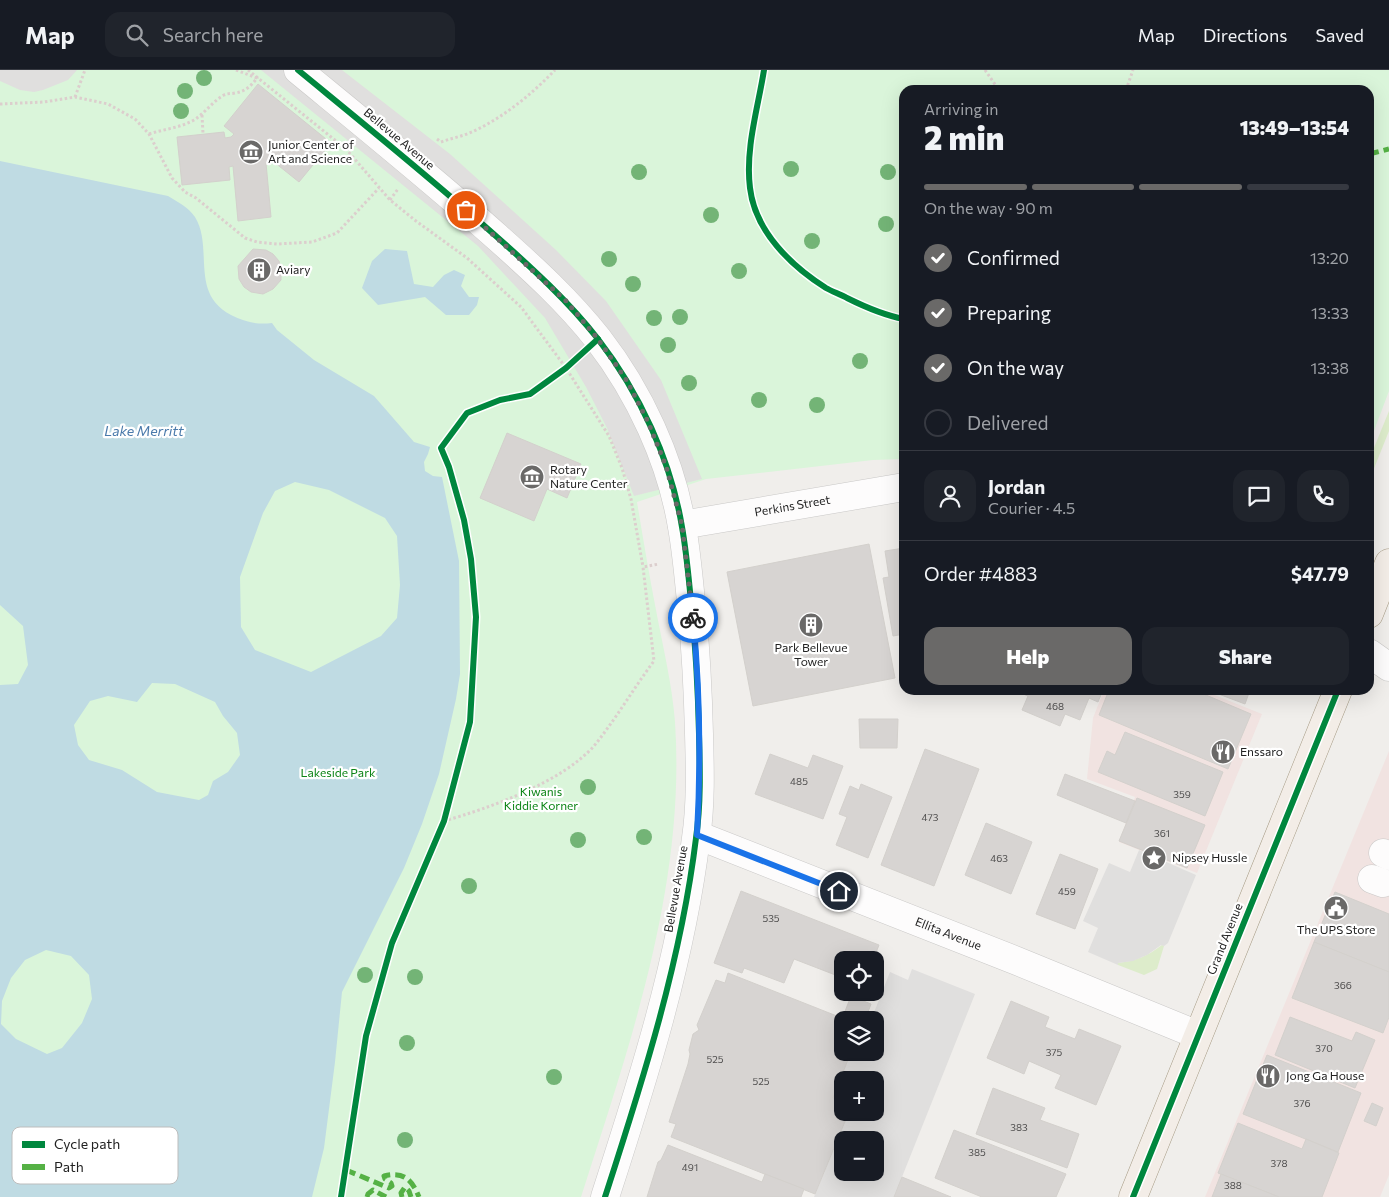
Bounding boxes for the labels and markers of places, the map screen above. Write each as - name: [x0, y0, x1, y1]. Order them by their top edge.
- place label: Junior Center of Art and Science: [268, 137, 354, 165]
- museum icon: Junior Center of Art and Science: [238, 139, 264, 165]
- pin: [445, 189, 487, 231]
- building icon: Aviary: [246, 257, 272, 283]
- place label: Aviary: [276, 262, 310, 276]
- place label: Rotary Nature Center: [550, 462, 628, 490]
- museum icon: Rotary Nature Center: [519, 464, 545, 490]
- building icon: Park Bellevue Tower: [798, 612, 824, 638]
- place label: Park Bellevue Tower: [775, 640, 847, 668]
- restaurant icon: Enssaro: [1210, 739, 1236, 765]
- place label: Enssaro: [1240, 744, 1283, 758]
- place icon: Nipsey Hussle: [1141, 845, 1167, 871]
- place label: Nipsey Hussle: [1172, 850, 1247, 864]
- pin: [818, 870, 860, 912]
- public building icon: The UPS Store: [1323, 895, 1349, 921]
- place label: The UPS Store: [1297, 922, 1375, 936]
- restaurant icon: Jong Ga House: [1255, 1063, 1281, 1089]
- place label: Jong Ga House: [1286, 1068, 1364, 1083]

